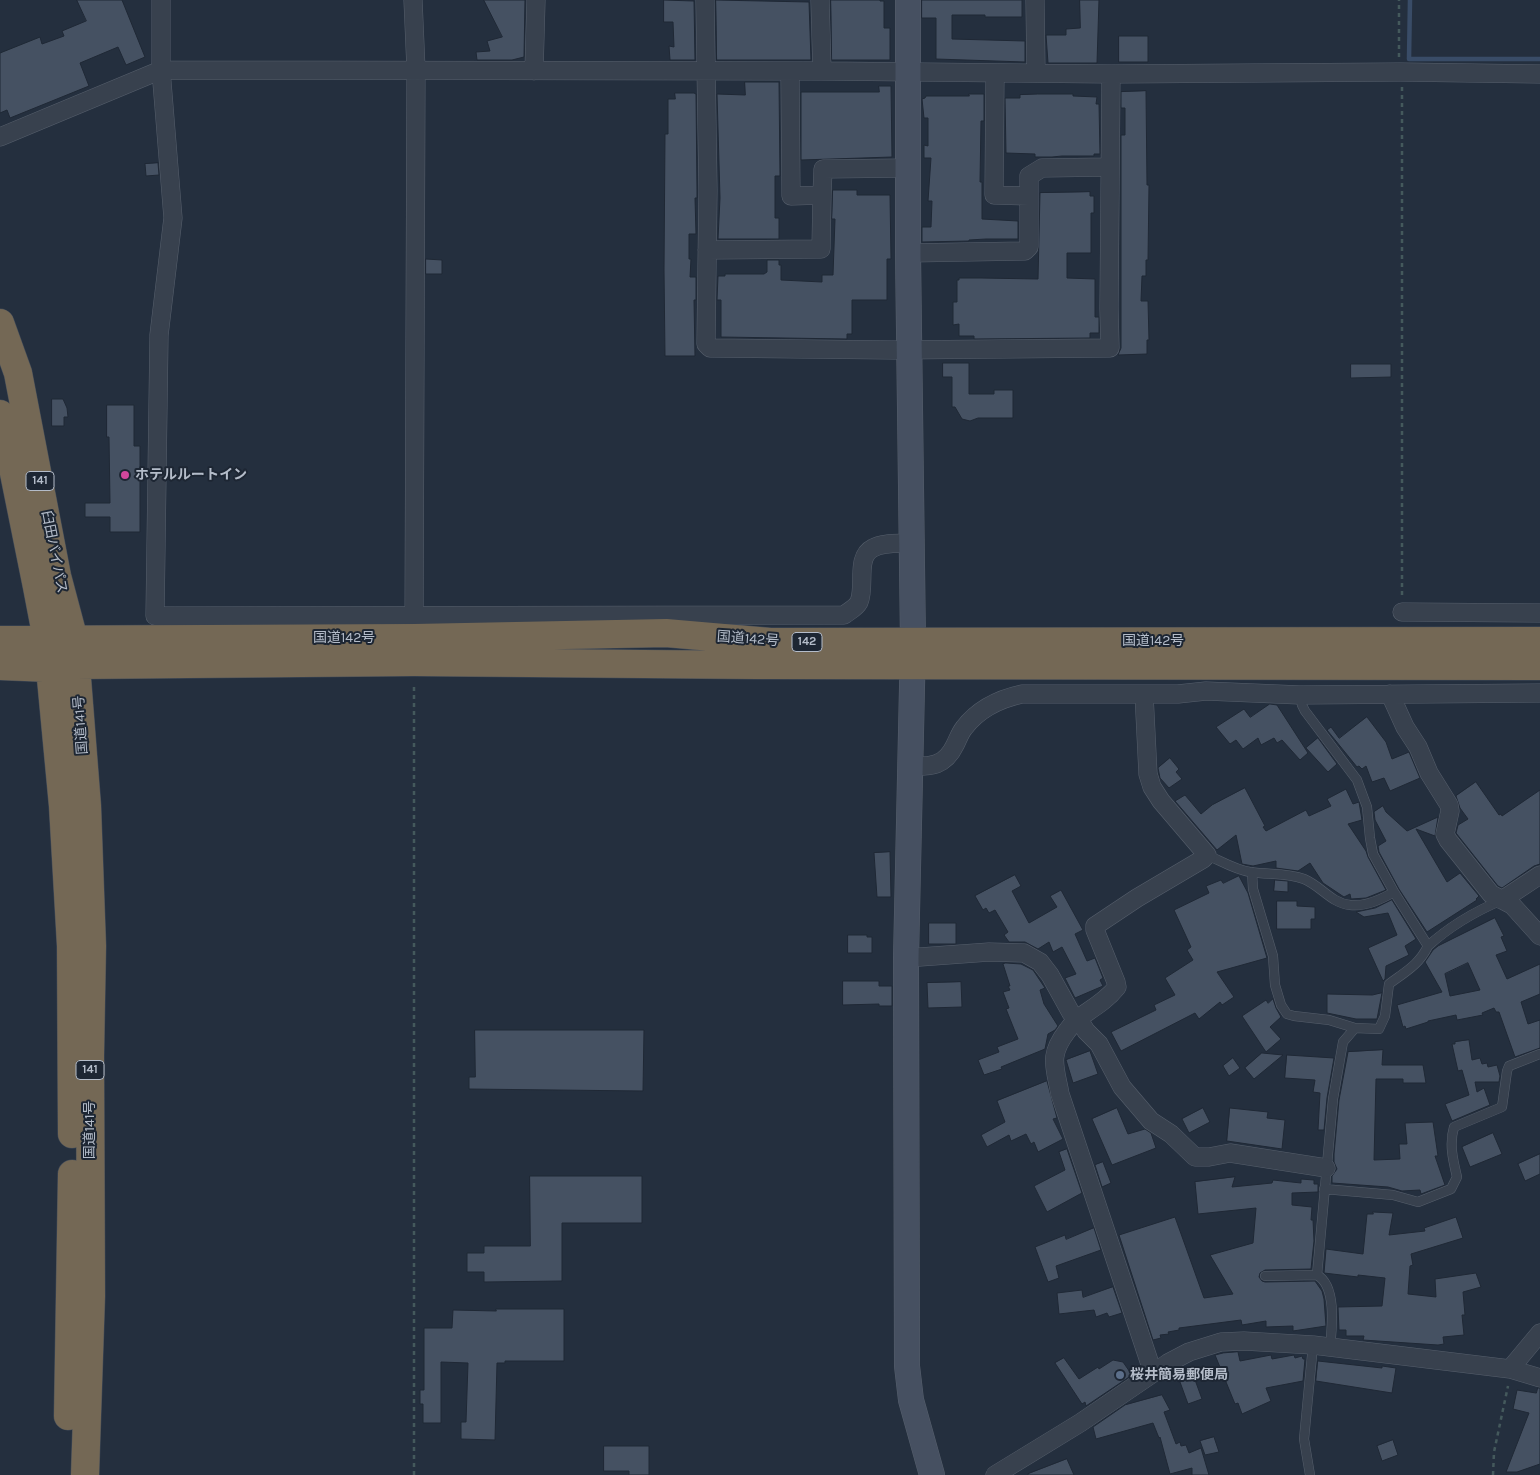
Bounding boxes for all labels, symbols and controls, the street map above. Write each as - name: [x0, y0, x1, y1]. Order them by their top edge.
- place label: ホテルルートイン: [135, 467, 247, 483]
- marker: ホテルルートイン: [119, 469, 131, 481]
- road number: 141: [26, 472, 54, 491]
- street label: 臼田バイパス: [38, 509, 70, 595]
- street label: 国道142号: [716, 628, 780, 650]
- street label: 国道142号: [313, 630, 375, 646]
- road number: 142: [792, 632, 822, 652]
- street label: 国道142号: [1122, 633, 1184, 649]
- street label: 国道141号: [71, 695, 91, 755]
- road number: 141: [76, 1060, 104, 1080]
- street label: 国道141号: [82, 1100, 98, 1160]
- place label: 桜井簡易郵便局: [1130, 1367, 1228, 1383]
- marker: 桜井簡易郵便局: [1114, 1369, 1126, 1381]

